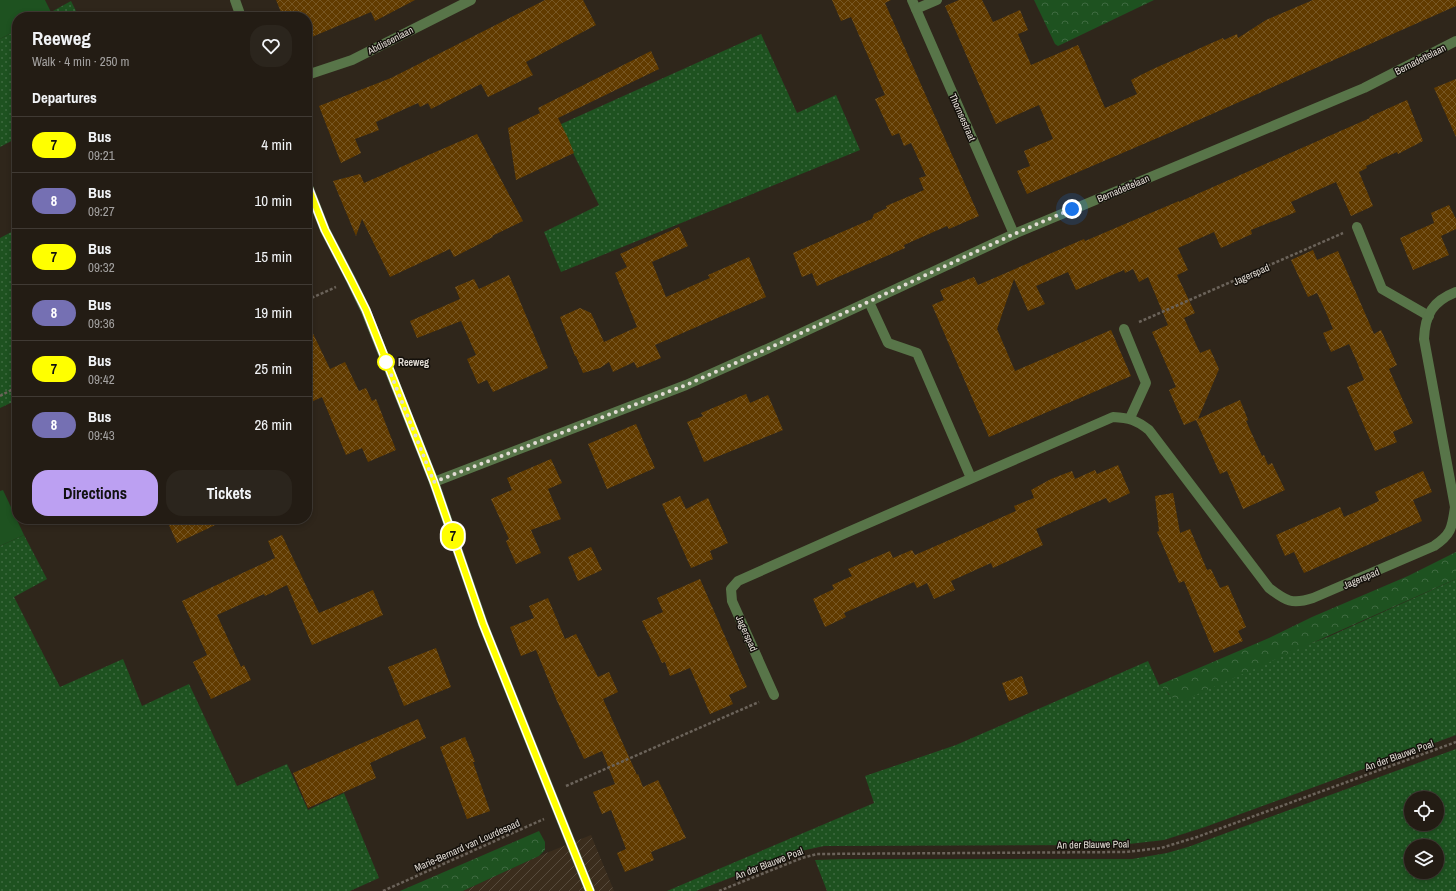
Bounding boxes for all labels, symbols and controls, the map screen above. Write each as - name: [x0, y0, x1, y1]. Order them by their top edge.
- street label: Abdissenlaan: [364, 23, 415, 58]
- text: Reeweg: [32, 25, 91, 51]
- button: heart: [250, 25, 292, 67]
- street label: Bernadettelaan: [1392, 41, 1448, 78]
- text: Walk · 4 min · 250 m: [32, 53, 129, 70]
- text: Departures: [32, 87, 97, 108]
- street label: Thornsestraat: [946, 91, 979, 144]
- text: Bus: [88, 126, 111, 147]
- text: 4 min: [261, 134, 292, 155]
- text: 7: [51, 136, 57, 154]
- text: 09:21: [88, 147, 115, 164]
- street label: Bernadettelaan: [1095, 172, 1151, 205]
- text: Bus: [88, 182, 111, 203]
- text: 10 min: [254, 190, 292, 211]
- text: 8: [51, 192, 57, 210]
- your location: [1062, 199, 1082, 219]
- text: 09:27: [88, 203, 115, 220]
- text: Bus: [88, 238, 111, 259]
- text: 15 min: [254, 246, 292, 267]
- text: 7: [51, 248, 57, 266]
- text: 09:32: [88, 259, 115, 276]
- street label: Jagerspad: [1231, 261, 1271, 288]
- text: Bus: [88, 294, 111, 315]
- text: 19 min: [254, 302, 292, 323]
- text: 8: [51, 304, 57, 322]
- text: 09:36: [88, 315, 115, 332]
- text: Bus: [88, 350, 111, 371]
- marker: Reeweg: [377, 353, 395, 371]
- place label: Reeweg: [398, 356, 429, 369]
- text: 25 min: [254, 358, 292, 379]
- text: 7: [51, 360, 57, 378]
- text: 09:42: [88, 371, 115, 388]
- text: Bus: [88, 406, 111, 427]
- text: 26 min: [254, 414, 292, 435]
- text: 8: [51, 416, 57, 434]
- text: 09:43: [88, 427, 115, 444]
- button: Directions: [32, 470, 158, 516]
- button: Tickets: [166, 470, 292, 516]
- line badge: 7: [440, 523, 466, 549]
- text: 7: [450, 527, 456, 545]
- street label: Jagerspad: [1341, 565, 1381, 592]
- street label: Jagerspad: [733, 613, 760, 653]
- street label: An der Blauwe Poal: [1362, 737, 1435, 774]
- map controls: [1404, 791, 1444, 879]
- button: locate: [1404, 791, 1444, 831]
- street label: Marie-Bernard van Lourdespad: [413, 816, 522, 875]
- street label: An der Blauwe Poal: [1056, 837, 1129, 852]
- button: layers: [1404, 839, 1444, 879]
- street label: An der Blauwe Poal: [732, 844, 805, 883]

